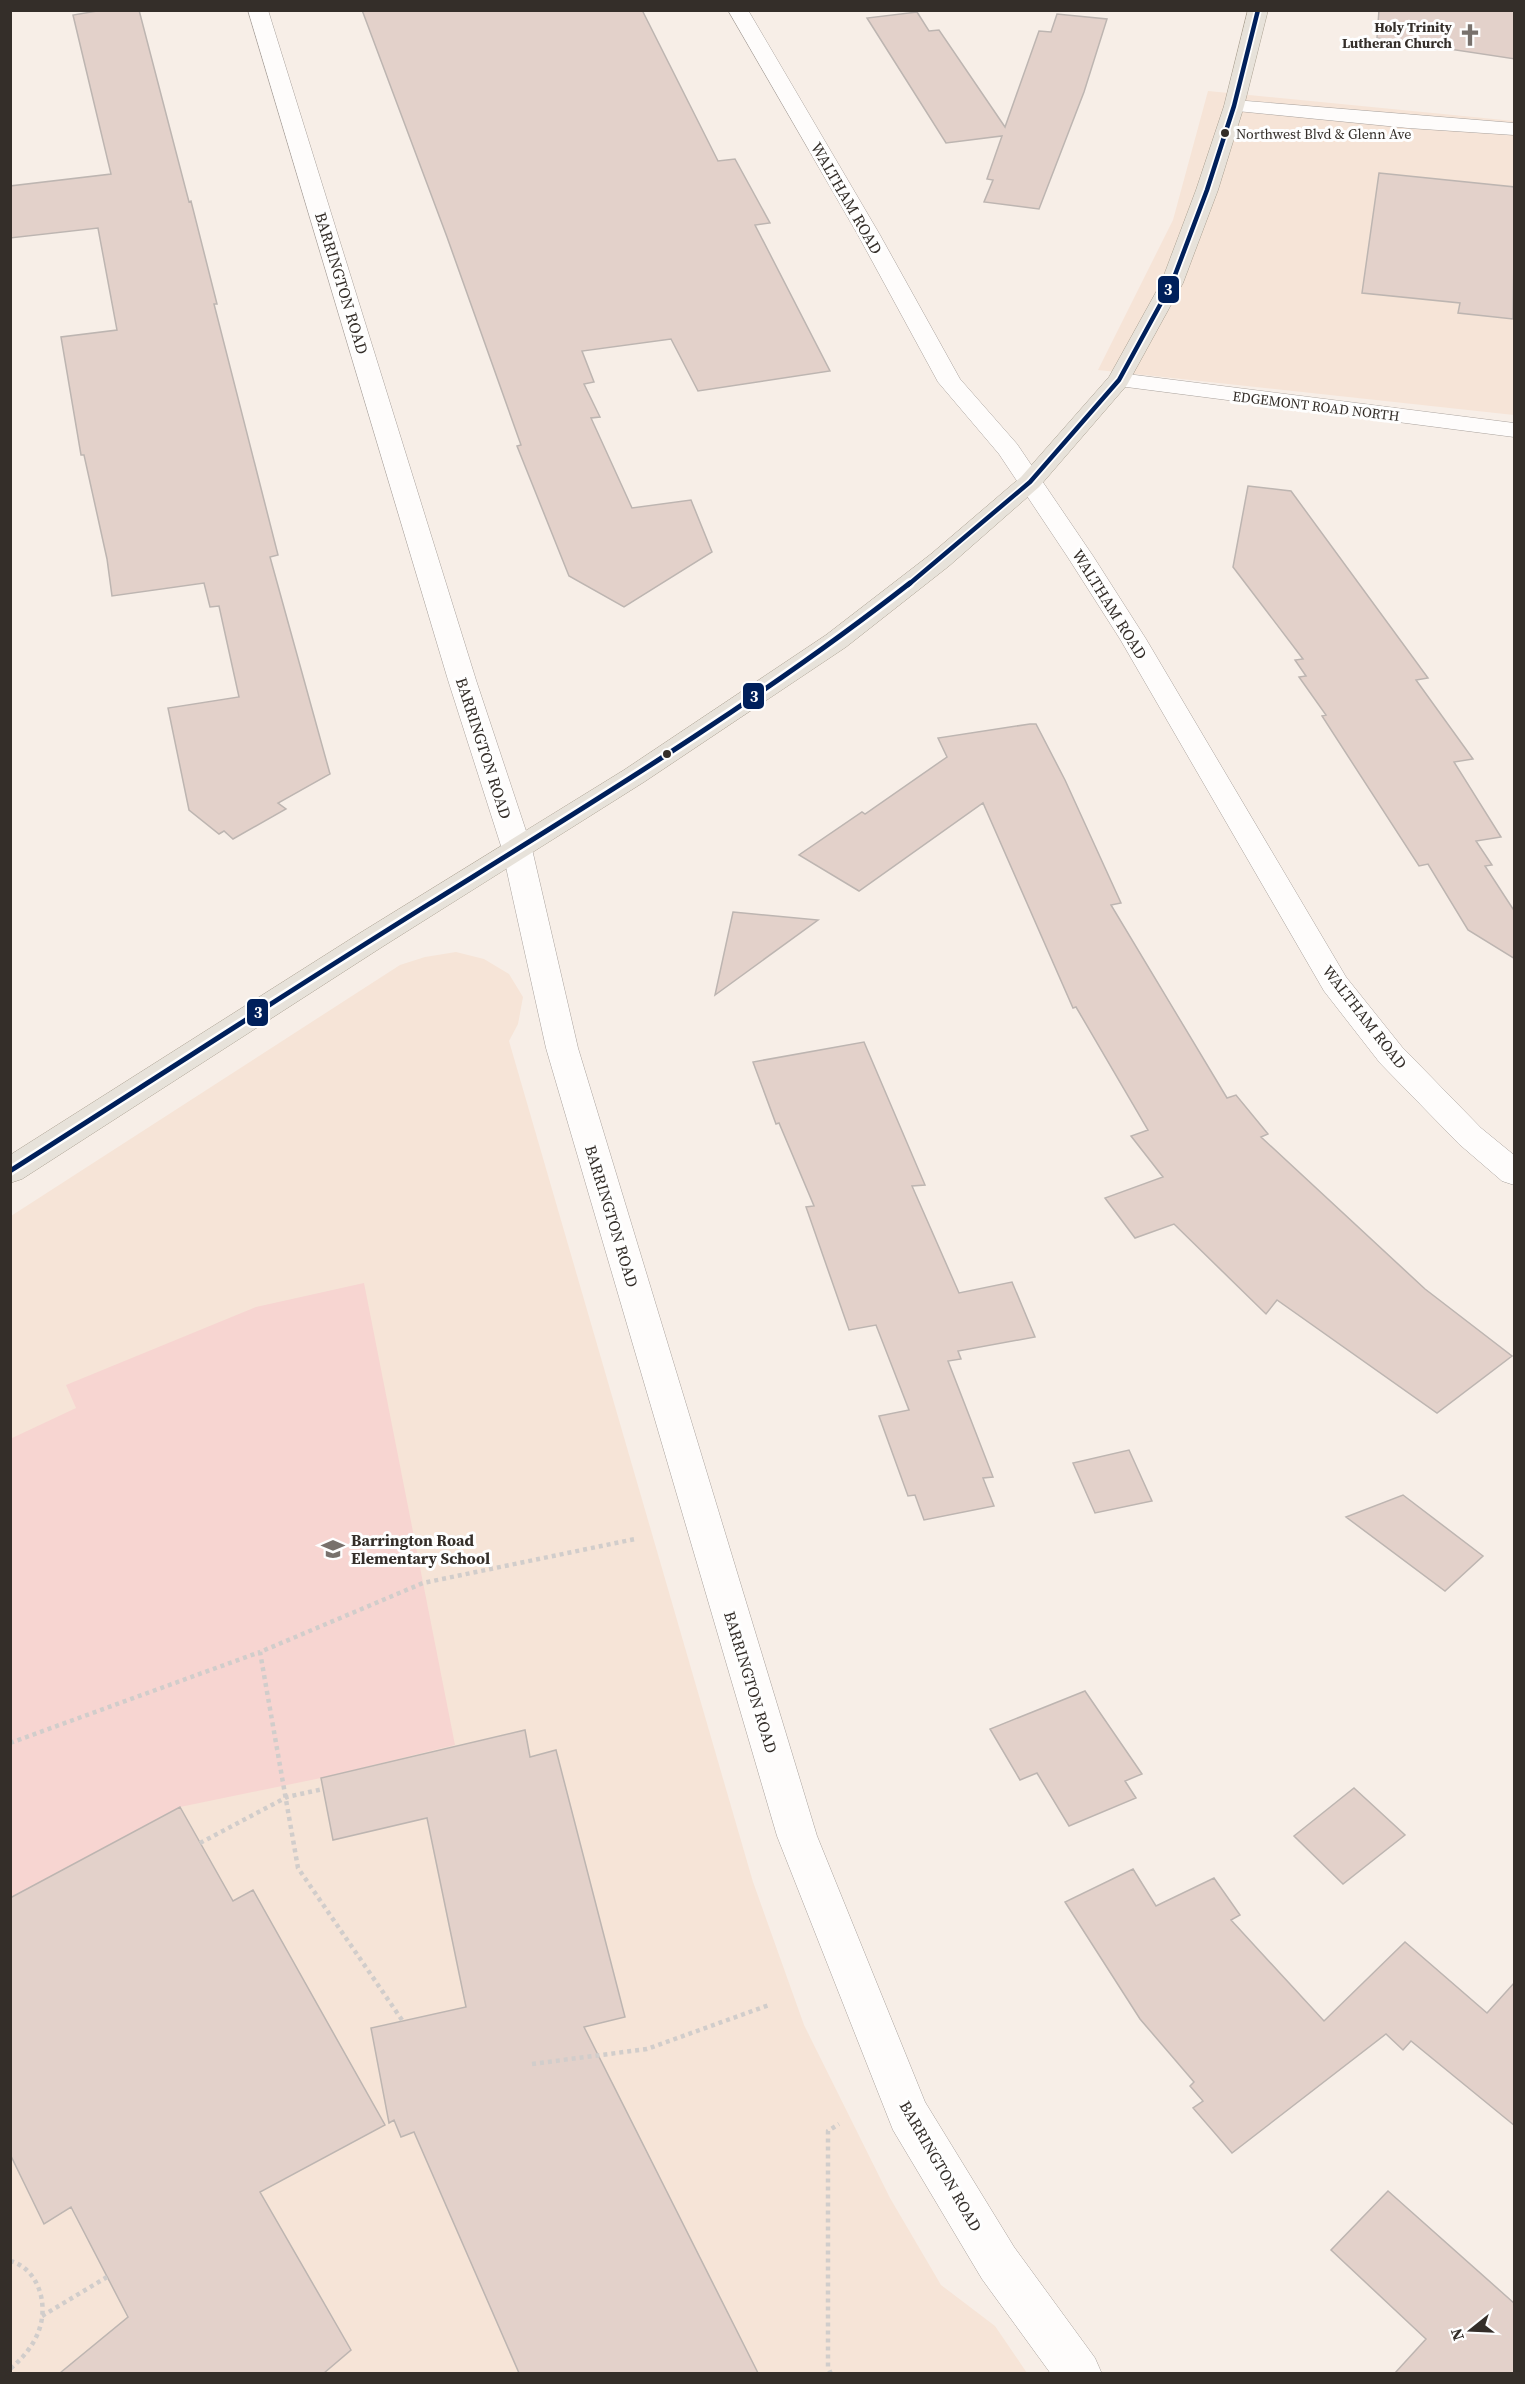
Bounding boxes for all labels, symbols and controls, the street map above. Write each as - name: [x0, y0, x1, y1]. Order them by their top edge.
- place label: Holy Trinity Lutheran Church: [1342, 17, 1453, 53]
- church icon: Holy Trinity Lutheran Church: [1457, 22, 1483, 48]
- place label: Northwest Blvd & Glenn Ave: [1236, 124, 1412, 144]
- marker: Northwest Blvd & Glenn Ave: [1219, 127, 1231, 139]
- street label: WALTHAM ROAD: [806, 138, 888, 258]
- street label: BARRINGTON ROAD: [310, 209, 374, 357]
- line badge: 3: [1157, 275, 1180, 304]
- text: 3: [1164, 278, 1173, 300]
- street label: EDGEMONT ROAD NORTH: [1231, 386, 1401, 426]
- street label: WALTHAM ROAD: [1067, 545, 1153, 663]
- street label: BARRINGTON ROAD: [451, 674, 517, 822]
- line badge: 3: [742, 682, 765, 710]
- text: 3: [750, 685, 759, 707]
- unlabelled marker: [661, 748, 673, 760]
- street label: WALTHAM ROAD: [1318, 961, 1412, 1073]
- line badge: 3: [246, 998, 269, 1027]
- text: 3: [254, 1001, 263, 1023]
- street label: BARRINGTON ROAD: [580, 1142, 644, 1290]
- place label: Barrington Road Elementary School: [351, 1529, 490, 1569]
- school or university icon: Barrington Road Elementary School: [320, 1536, 346, 1562]
- street label: BARRINGTON ROAD: [719, 1608, 783, 1756]
- street label: BARRINGTON ROAD: [895, 2097, 987, 2235]
- north arrow: [1441, 2300, 1501, 2360]
- text: N: [1444, 2325, 1469, 2344]

